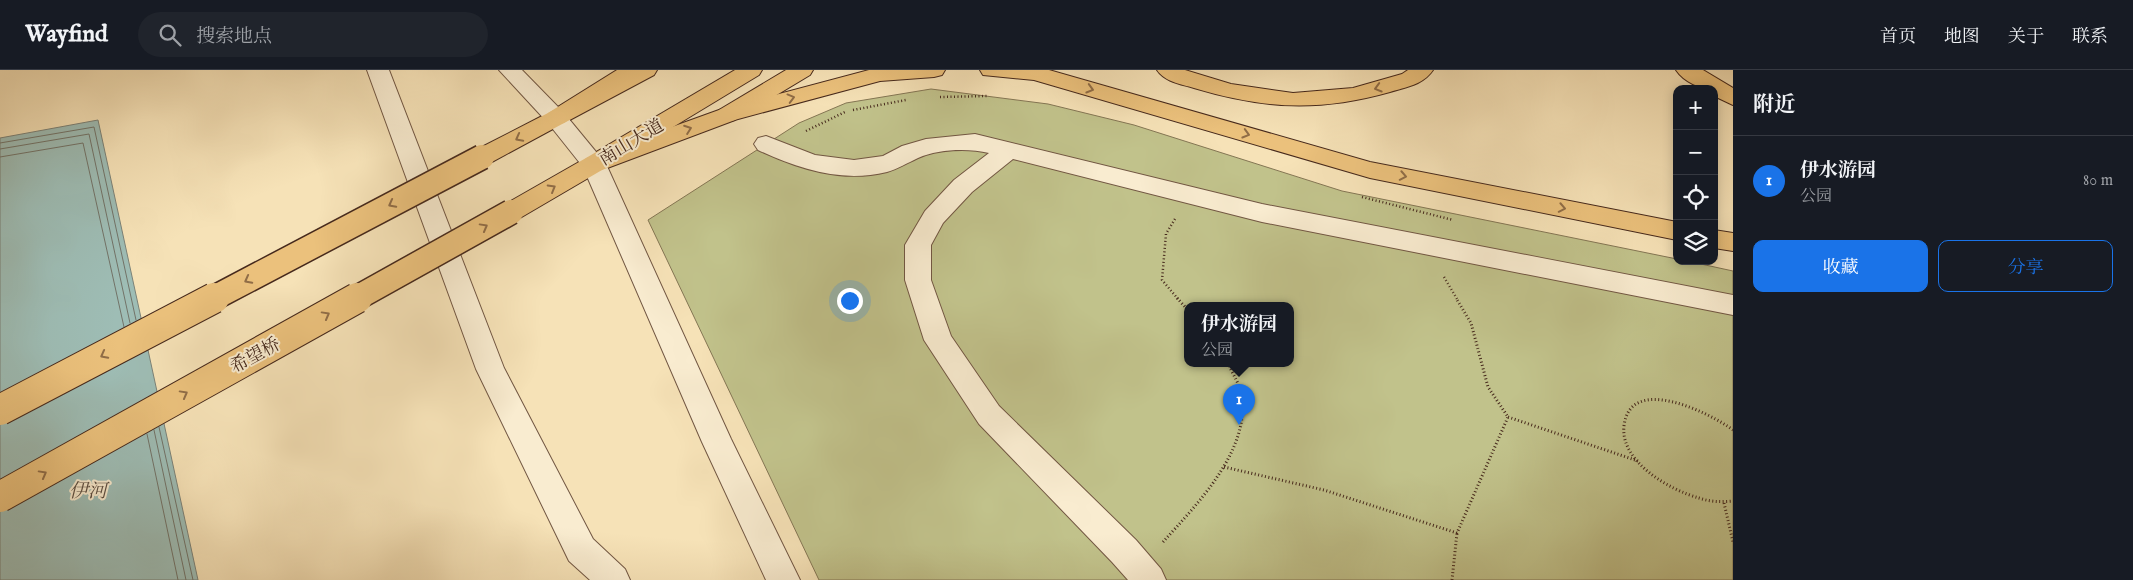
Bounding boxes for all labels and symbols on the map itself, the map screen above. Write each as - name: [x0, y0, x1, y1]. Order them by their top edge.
- one-way arrow: [1374, 83, 1382, 93]
- one-way arrow: [1085, 84, 1093, 94]
- one-way arrow: [786, 93, 794, 103]
- street label: 南山大道: [595, 115, 669, 172]
- one-way arrow: [684, 125, 692, 135]
- one-way arrow: [1241, 129, 1250, 139]
- one-way arrow: [515, 132, 524, 142]
- one-way arrow: [1398, 171, 1407, 181]
- one-way arrow: [547, 185, 556, 195]
- one-way arrow: [388, 198, 397, 208]
- one-way arrow: [1558, 202, 1567, 213]
- one-way arrow: [478, 224, 487, 234]
- one-way arrow: [244, 274, 253, 284]
- your location: [837, 288, 863, 314]
- one-way arrow: [321, 311, 330, 321]
- street label: 希望桥: [227, 333, 285, 379]
- one-way arrow: [100, 349, 109, 359]
- pin: 1: [1223, 384, 1255, 425]
- one-way arrow: [179, 391, 188, 401]
- one-way arrow: [37, 470, 46, 480]
- water label: 伊河: [69, 480, 110, 504]

